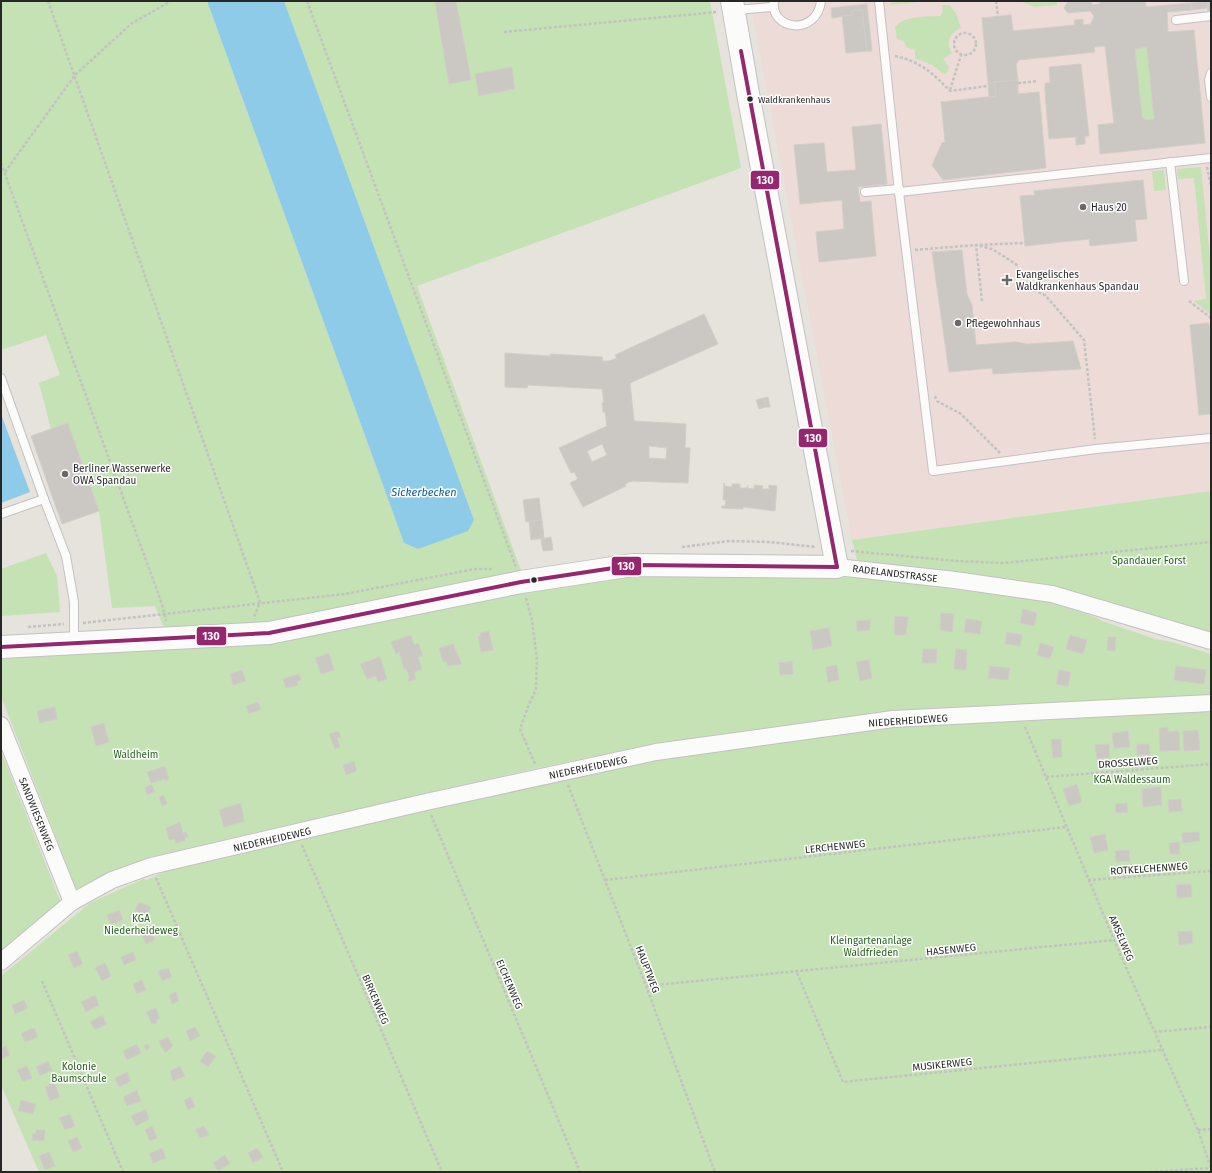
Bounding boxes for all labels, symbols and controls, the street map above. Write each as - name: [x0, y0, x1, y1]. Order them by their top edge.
- marker: Waldkrankenhaus: [745, 94, 755, 104]
- place label: Waldkrankenhaus: [758, 95, 830, 105]
- line badge: 130: [750, 170, 780, 190]
- text: 130: [756, 174, 774, 187]
- marker: Haus 20: [1078, 202, 1088, 212]
- place label: Haus 20: [1091, 202, 1127, 214]
- place label: Evangelisches Waldkrankenhaus Spandau: [1016, 269, 1139, 293]
- marker: Evangelisches Waldkrankenhaus Spandau: [1001, 274, 1013, 286]
- marker: Pflegewohnhaus: [953, 318, 963, 328]
- place label: Pflegewohnhaus: [966, 318, 1040, 330]
- line badge: 130: [798, 428, 828, 448]
- text: 130: [804, 432, 822, 445]
- place label: Berliner Wasserwerke OWA Spandau: [73, 463, 171, 487]
- marker: Berliner Wasserwerke OWA Spandau: [60, 469, 70, 479]
- water label: Sickerbecken: [390, 486, 457, 499]
- park label: Spandauer Forst: [1112, 555, 1186, 567]
- line badge: 130: [611, 556, 642, 576]
- text: 130: [617, 560, 635, 573]
- street label: RADELANDSTRASSE: [852, 563, 938, 585]
- unlabelled marker: [529, 575, 539, 585]
- line badge: 130: [196, 626, 227, 646]
- text: 130: [202, 630, 220, 643]
- street label: NIEDERHEIDEWEG: [868, 712, 948, 730]
- park label: Waldheim: [114, 749, 158, 761]
- street label: NIEDERHEIDEWEG: [548, 754, 628, 782]
- street label: DROSSELWEG: [1098, 755, 1158, 771]
- park label: KGA Waldessaum: [1093, 774, 1171, 786]
- street label: SANDWIESENWEG: [16, 776, 56, 853]
- street label: NIEDERHEIDEWEG: [232, 825, 312, 855]
- street label: LERCHENWEG: [804, 838, 866, 856]
- street label: ROTKELCHENWEG: [1110, 860, 1188, 878]
- park label: KGA Niederheideweg: [104, 913, 179, 937]
- street label: AMSELWEG: [1106, 914, 1136, 963]
- park label: Kleingartenanlage Waldfrieden: [830, 935, 912, 959]
- street label: HASENWEG: [926, 941, 977, 959]
- street label: HAUPTWEG: [633, 944, 662, 995]
- street label: EICHENWEG: [493, 958, 525, 1011]
- street label: BIRKENWEG: [359, 973, 391, 1026]
- street label: MUSIKERWEG: [912, 1056, 972, 1074]
- park label: Kolonie Baumschule: [51, 1061, 107, 1085]

